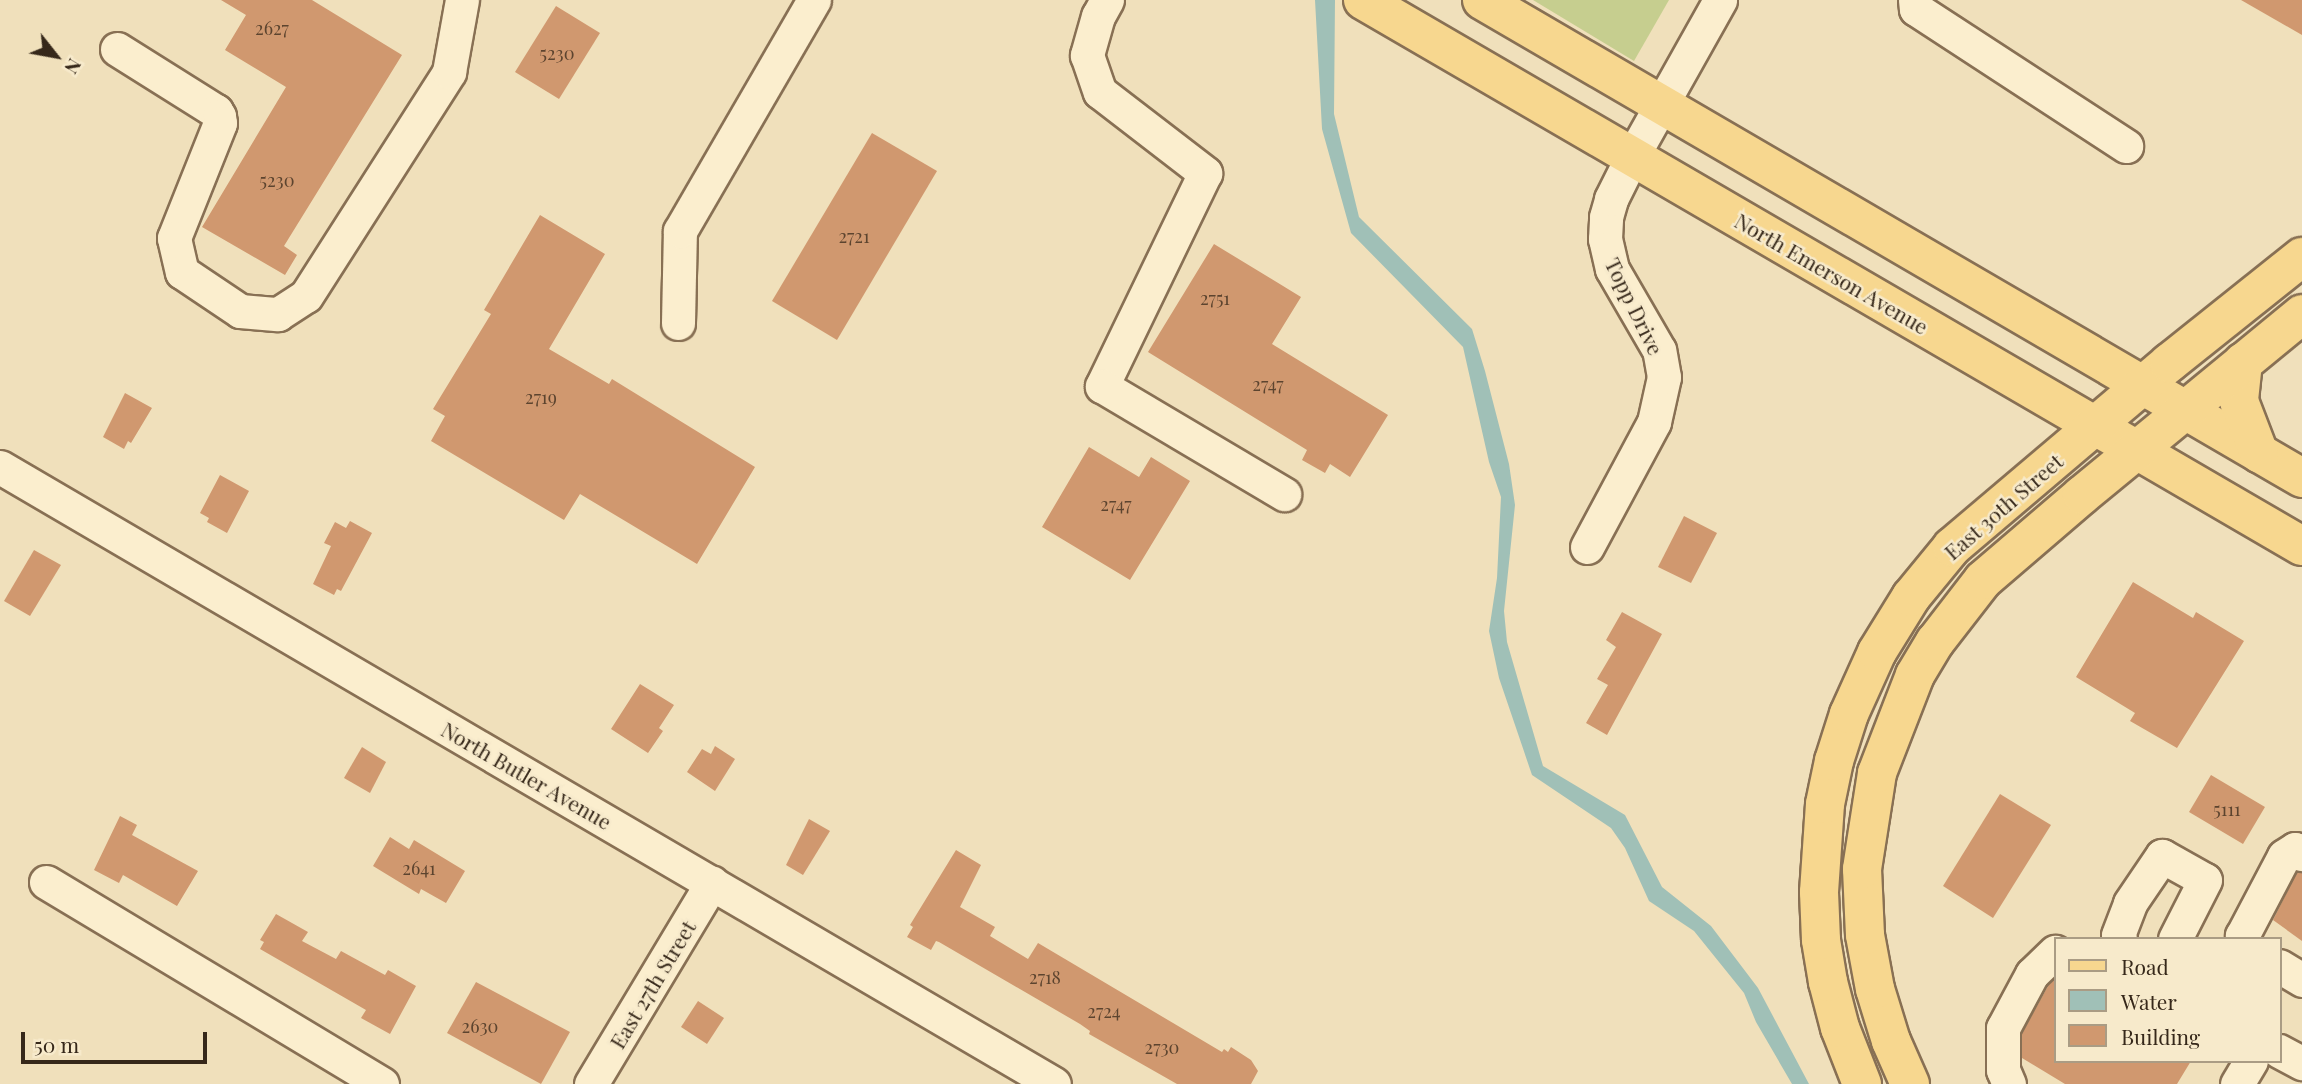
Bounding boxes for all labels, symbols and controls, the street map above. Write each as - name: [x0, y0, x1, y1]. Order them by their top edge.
- house number: 2627: [255, 17, 289, 39]
- north arrow: [21, 21, 91, 91]
- house number: 5230: [539, 42, 575, 64]
- text: N: [59, 54, 89, 79]
- house number: 5230: [259, 169, 295, 191]
- street label: North Emerson Avenue: [1731, 207, 1933, 339]
- house number: 2721: [838, 225, 870, 247]
- street label: Topp Drive: [1601, 253, 1669, 359]
- house number: 2751: [1200, 287, 1230, 309]
- house number: 2747: [1252, 373, 1284, 395]
- house number: 2719: [525, 386, 557, 408]
- street label: East 30th Street: [1939, 448, 2067, 564]
- house number: 2747: [1100, 493, 1132, 515]
- street label: North Butler Avenue: [437, 716, 617, 834]
- house number: 5111: [2213, 798, 2241, 820]
- house number: 2641: [402, 857, 436, 879]
- street label: East 27th Street: [604, 915, 700, 1053]
- legend: [2054, 937, 2281, 1063]
- text: Road: [2121, 952, 2169, 980]
- house number: 2718: [1029, 966, 1061, 988]
- text: Water: [2121, 987, 2177, 1015]
- house number: 2724: [1087, 1000, 1121, 1022]
- house number: 2630: [462, 1015, 498, 1037]
- scale bar: [24, 1018, 210, 1062]
- text: Building: [2121, 1022, 2200, 1050]
- text: 50 m: [34, 1030, 79, 1058]
- house number: 2730: [1145, 1036, 1179, 1058]

